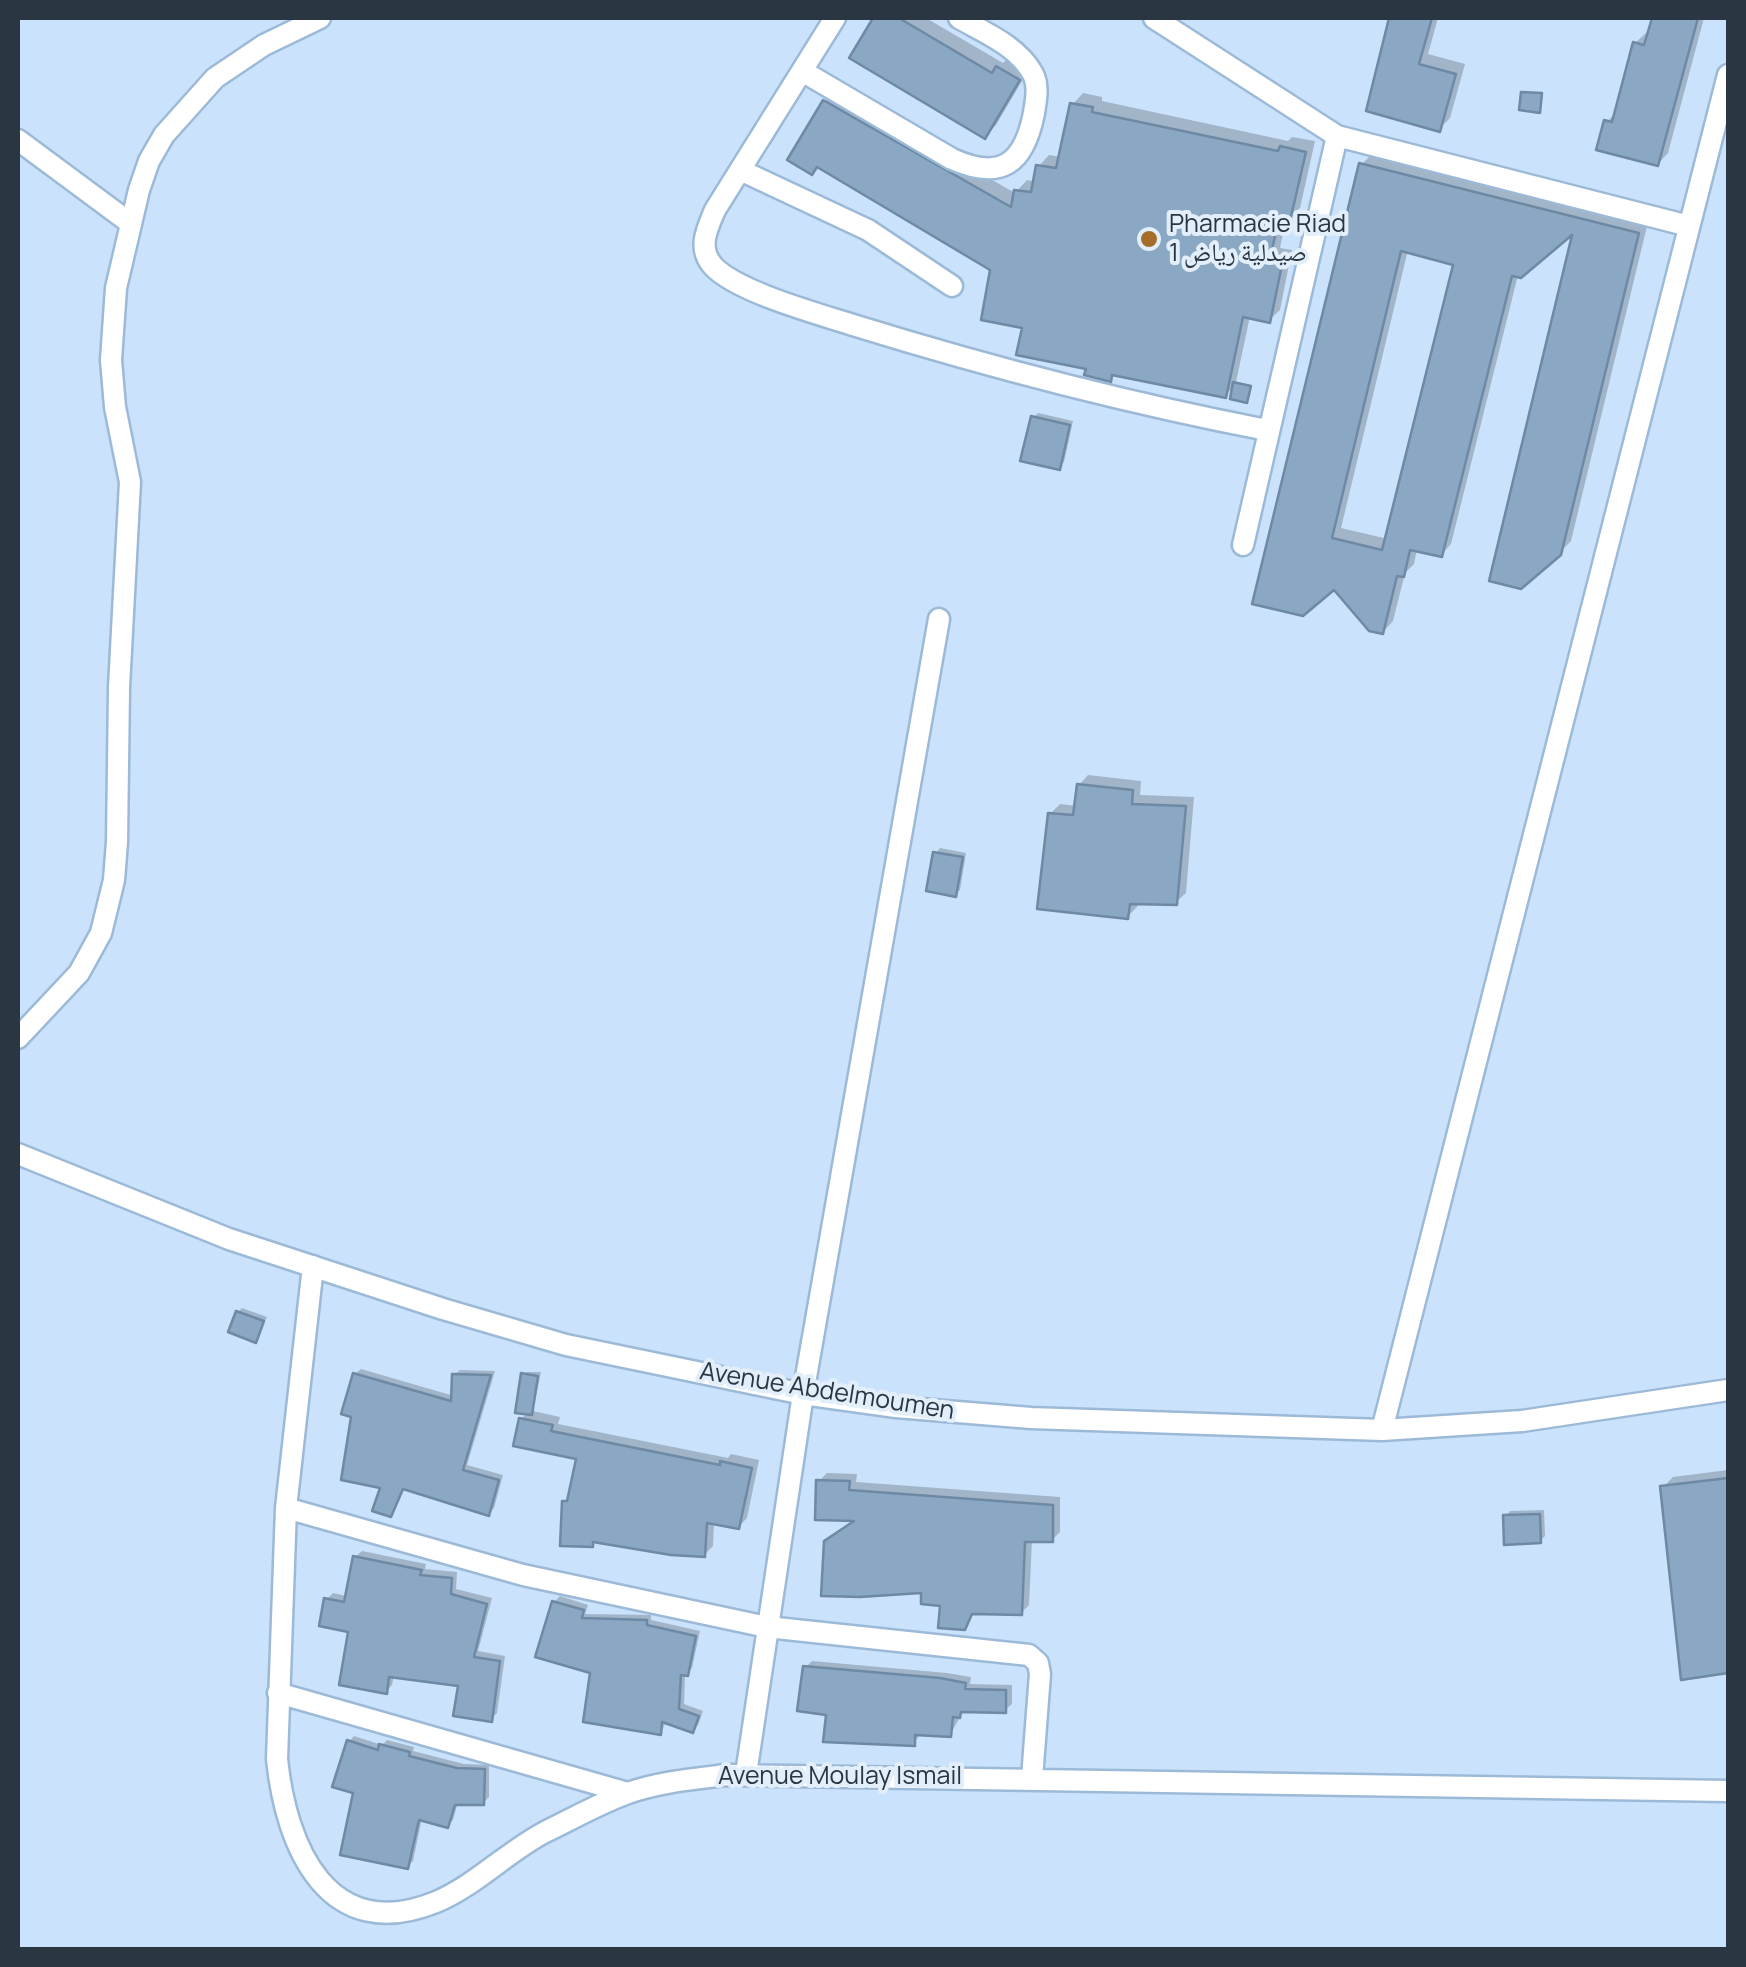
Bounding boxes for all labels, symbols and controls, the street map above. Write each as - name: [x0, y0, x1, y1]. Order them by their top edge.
- place label: Pharmacie Riad 1 صيدلية رياض: [1169, 210, 1346, 269]
- marker: Pharmacie Riad 1 صيدلية رياض: [1138, 228, 1160, 250]
- street label: Avenue Abdelmoumen: [698, 1357, 956, 1427]
- street label: Avenue Moulay Ismail: [718, 1762, 962, 1792]

